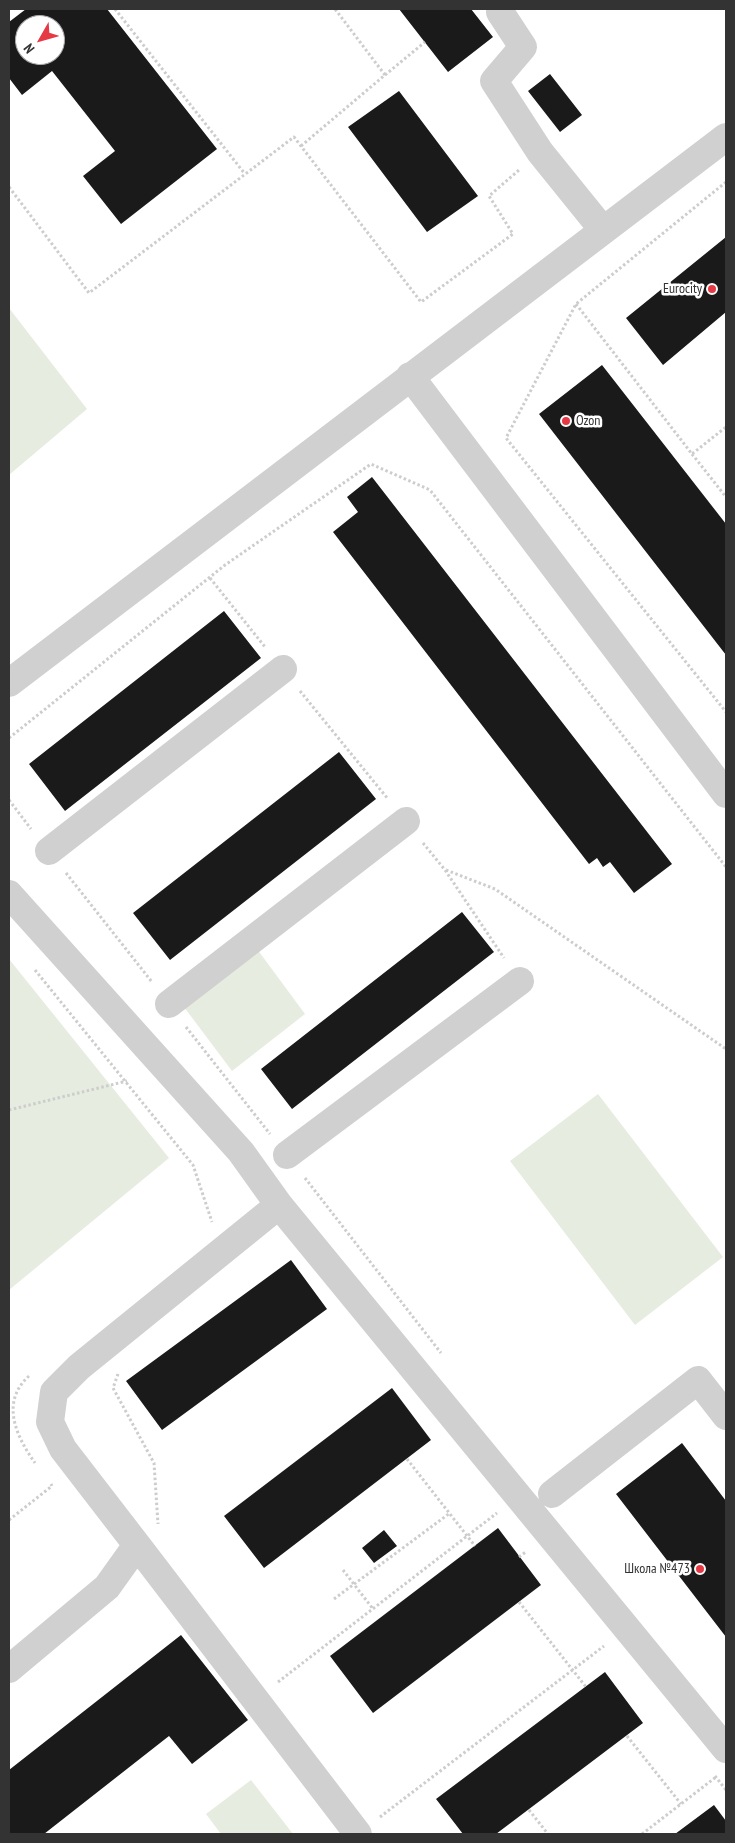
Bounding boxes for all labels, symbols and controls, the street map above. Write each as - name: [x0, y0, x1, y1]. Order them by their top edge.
- north arrow: [15, 15, 65, 65]
- text: N: [20, 40, 38, 57]
- place label: Eurocity: [663, 281, 702, 297]
- marker: Eurocity: [706, 283, 718, 295]
- place label: Ozon: [576, 413, 601, 429]
- marker: Ozon: [560, 415, 572, 427]
- place label: Школа №473: [624, 1561, 690, 1577]
- marker: Школа №473: [694, 1563, 706, 1575]

